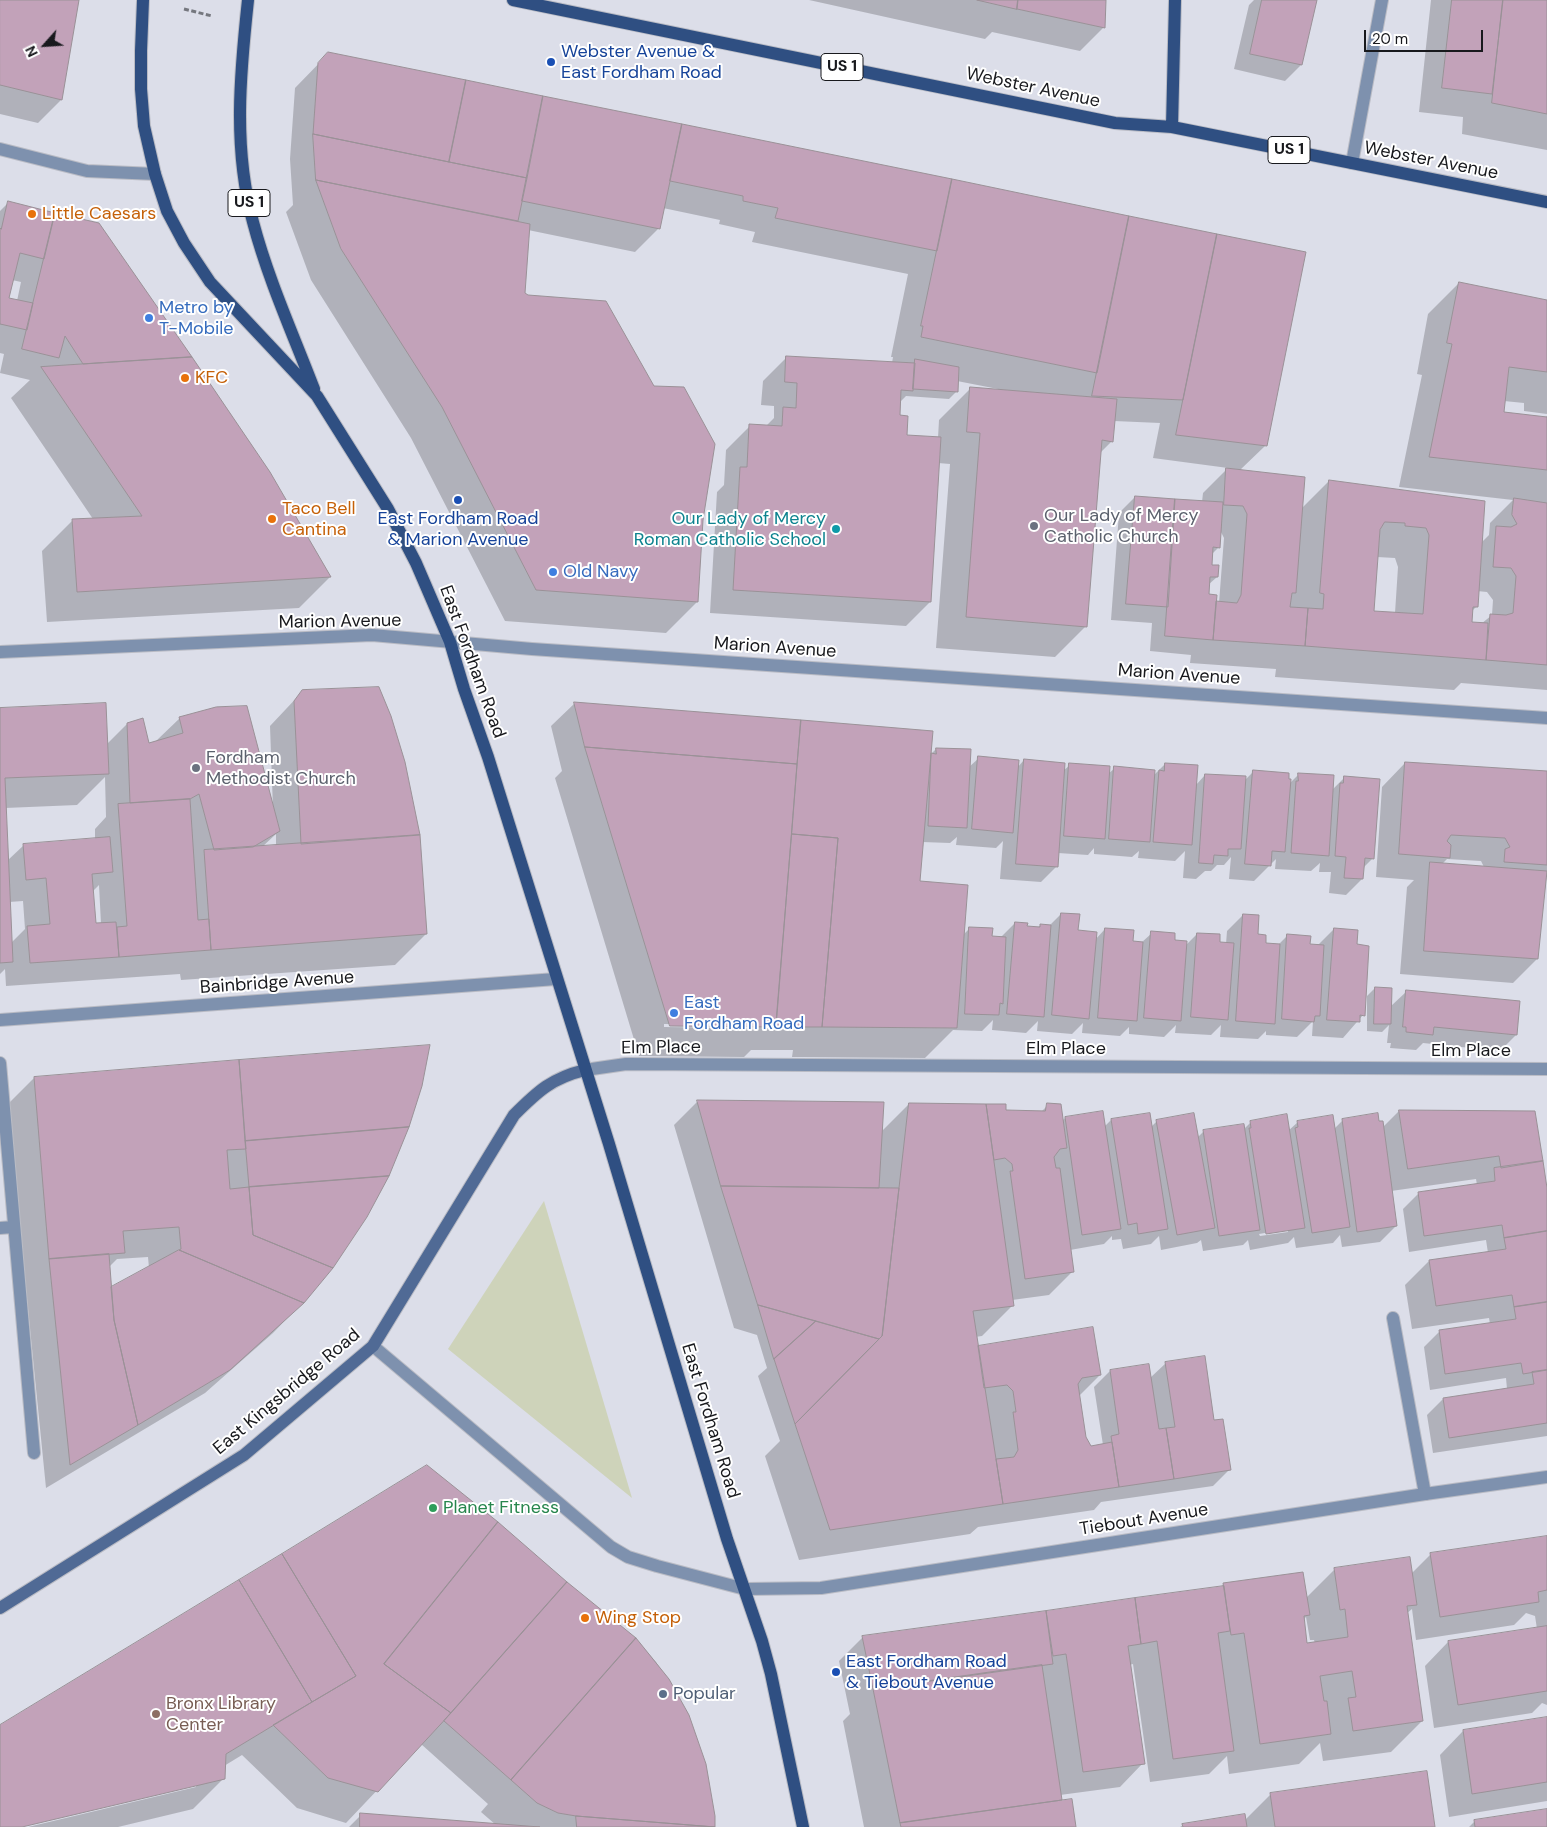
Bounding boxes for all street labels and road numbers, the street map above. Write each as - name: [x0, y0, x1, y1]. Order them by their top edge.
- road number: US 1: [821, 54, 863, 80]
- street label: Webster Avenue: [964, 63, 1102, 113]
- road number: US 1: [1268, 136, 1310, 164]
- street label: Webster Avenue: [1362, 137, 1500, 185]
- road number: US 1: [228, 190, 270, 217]
- street label: East Fordham Road: [434, 583, 510, 741]
- street label: Marion Avenue: [278, 610, 402, 634]
- street label: Marion Avenue: [713, 633, 837, 663]
- street label: Marion Avenue: [1117, 660, 1241, 690]
- street label: Bainbridge Avenue: [199, 967, 355, 999]
- street label: Elm Place: [621, 1037, 701, 1059]
- street label: Elm Place: [1026, 1038, 1106, 1060]
- street label: Elm Place: [1431, 1040, 1511, 1062]
- street label: East Kingsbridge Road: [209, 1324, 365, 1460]
- street label: East Fordham Road: [676, 1341, 744, 1501]
- street label: Tiebout Avenue: [1078, 1499, 1210, 1541]

